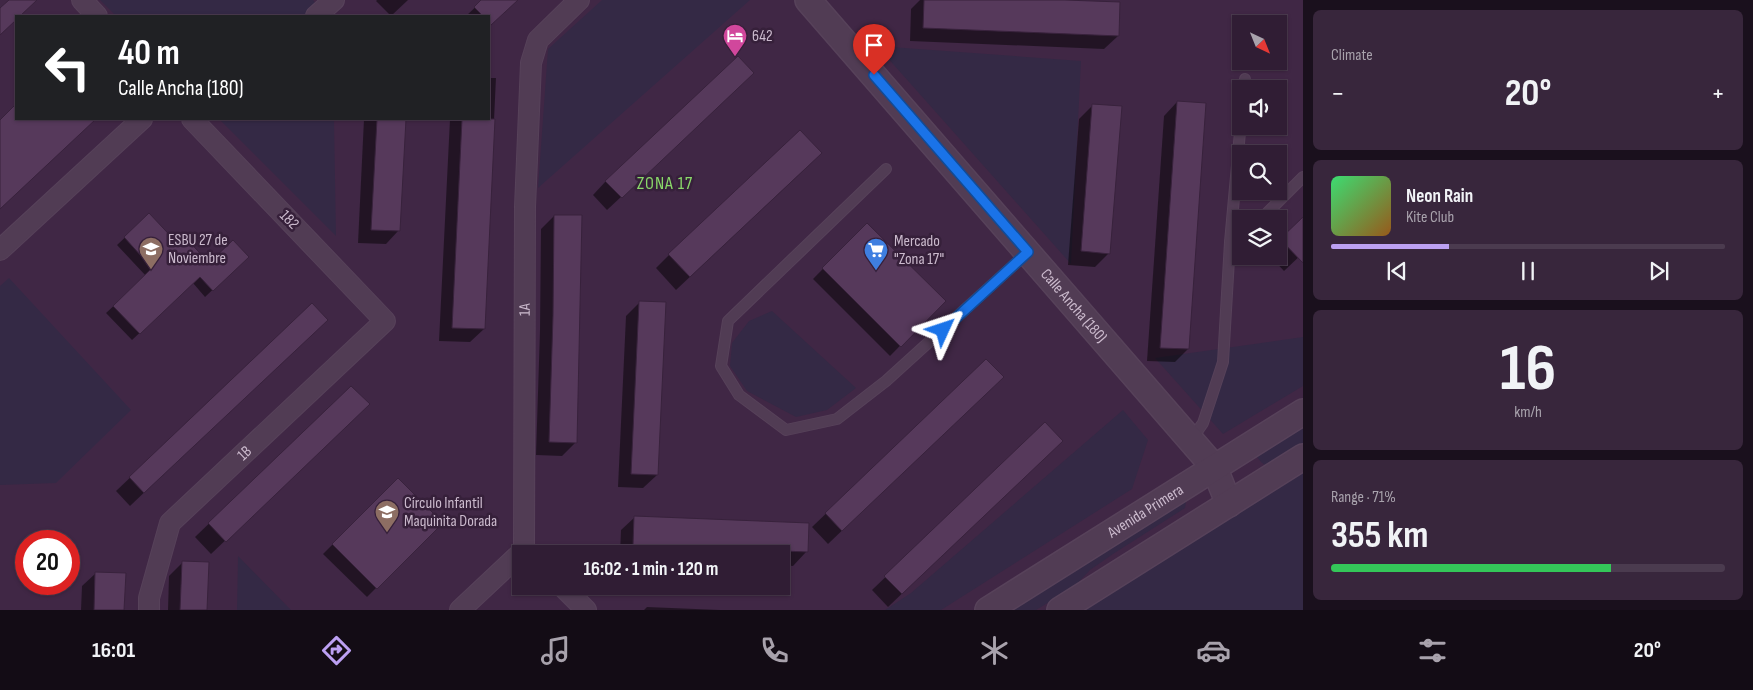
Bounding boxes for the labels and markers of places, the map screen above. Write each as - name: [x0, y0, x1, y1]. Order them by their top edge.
- hotel icon: 642: [722, 23, 748, 57]
- pin: [853, 24, 895, 75]
- place label: 642: [752, 27, 773, 46]
- place label: ESBU 27 de Noviembre: [168, 231, 228, 268]
- place label: Mercado "Zona 17": [894, 232, 944, 269]
- school or university icon: ESBU 27 de Noviembre: [138, 236, 164, 270]
- supermarket icon: Mercado "Zona 17": [863, 237, 889, 271]
- place label: Círculo Infantil Maquinita Dorada: [404, 494, 497, 531]
- school or university icon: Círculo Infantil Maquinita Dorada: [374, 499, 400, 533]

